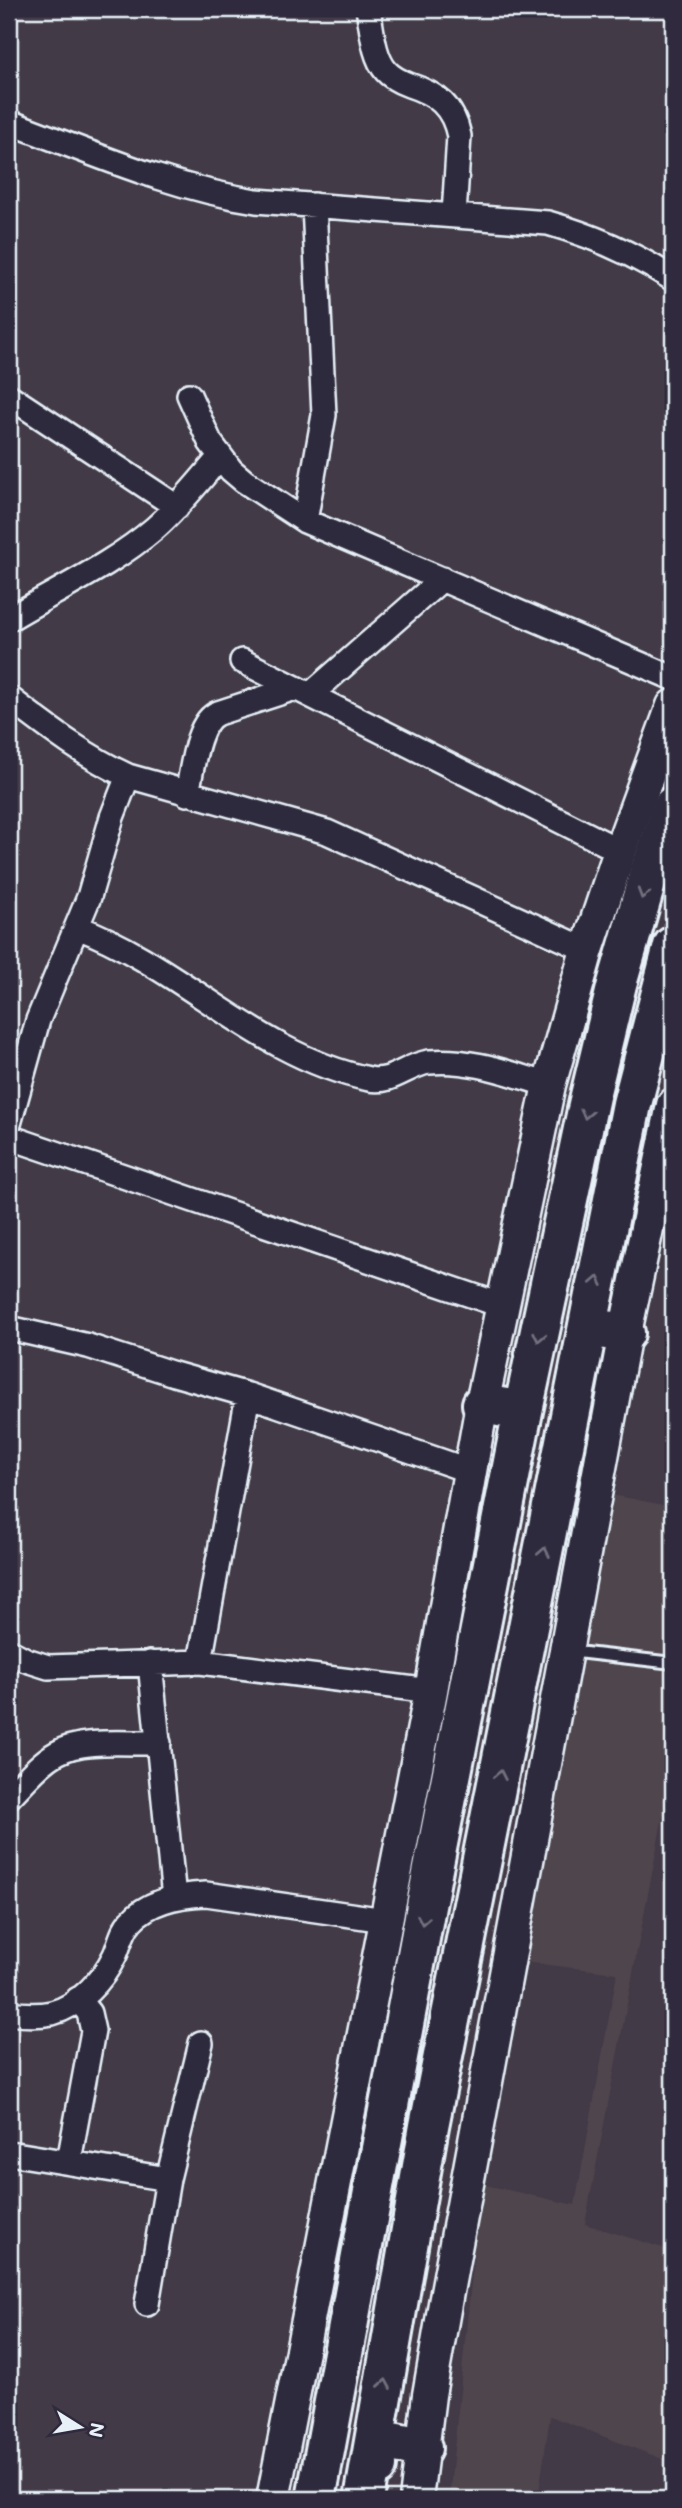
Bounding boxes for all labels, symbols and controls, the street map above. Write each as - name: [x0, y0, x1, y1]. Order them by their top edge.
- one-way arrow: [637, 888, 652, 900]
- one-way arrow: [580, 1108, 595, 1120]
- one-way arrow: [589, 1275, 604, 1287]
- one-way arrow: [533, 1331, 548, 1343]
- one-way arrow: [536, 1546, 551, 1558]
- one-way arrow: [492, 1769, 507, 1781]
- one-way arrow: [416, 1914, 431, 1926]
- one-way arrow: [377, 2378, 392, 2390]
- north arrow: [46, 2392, 116, 2462]
- text: N: [84, 2421, 111, 2440]

